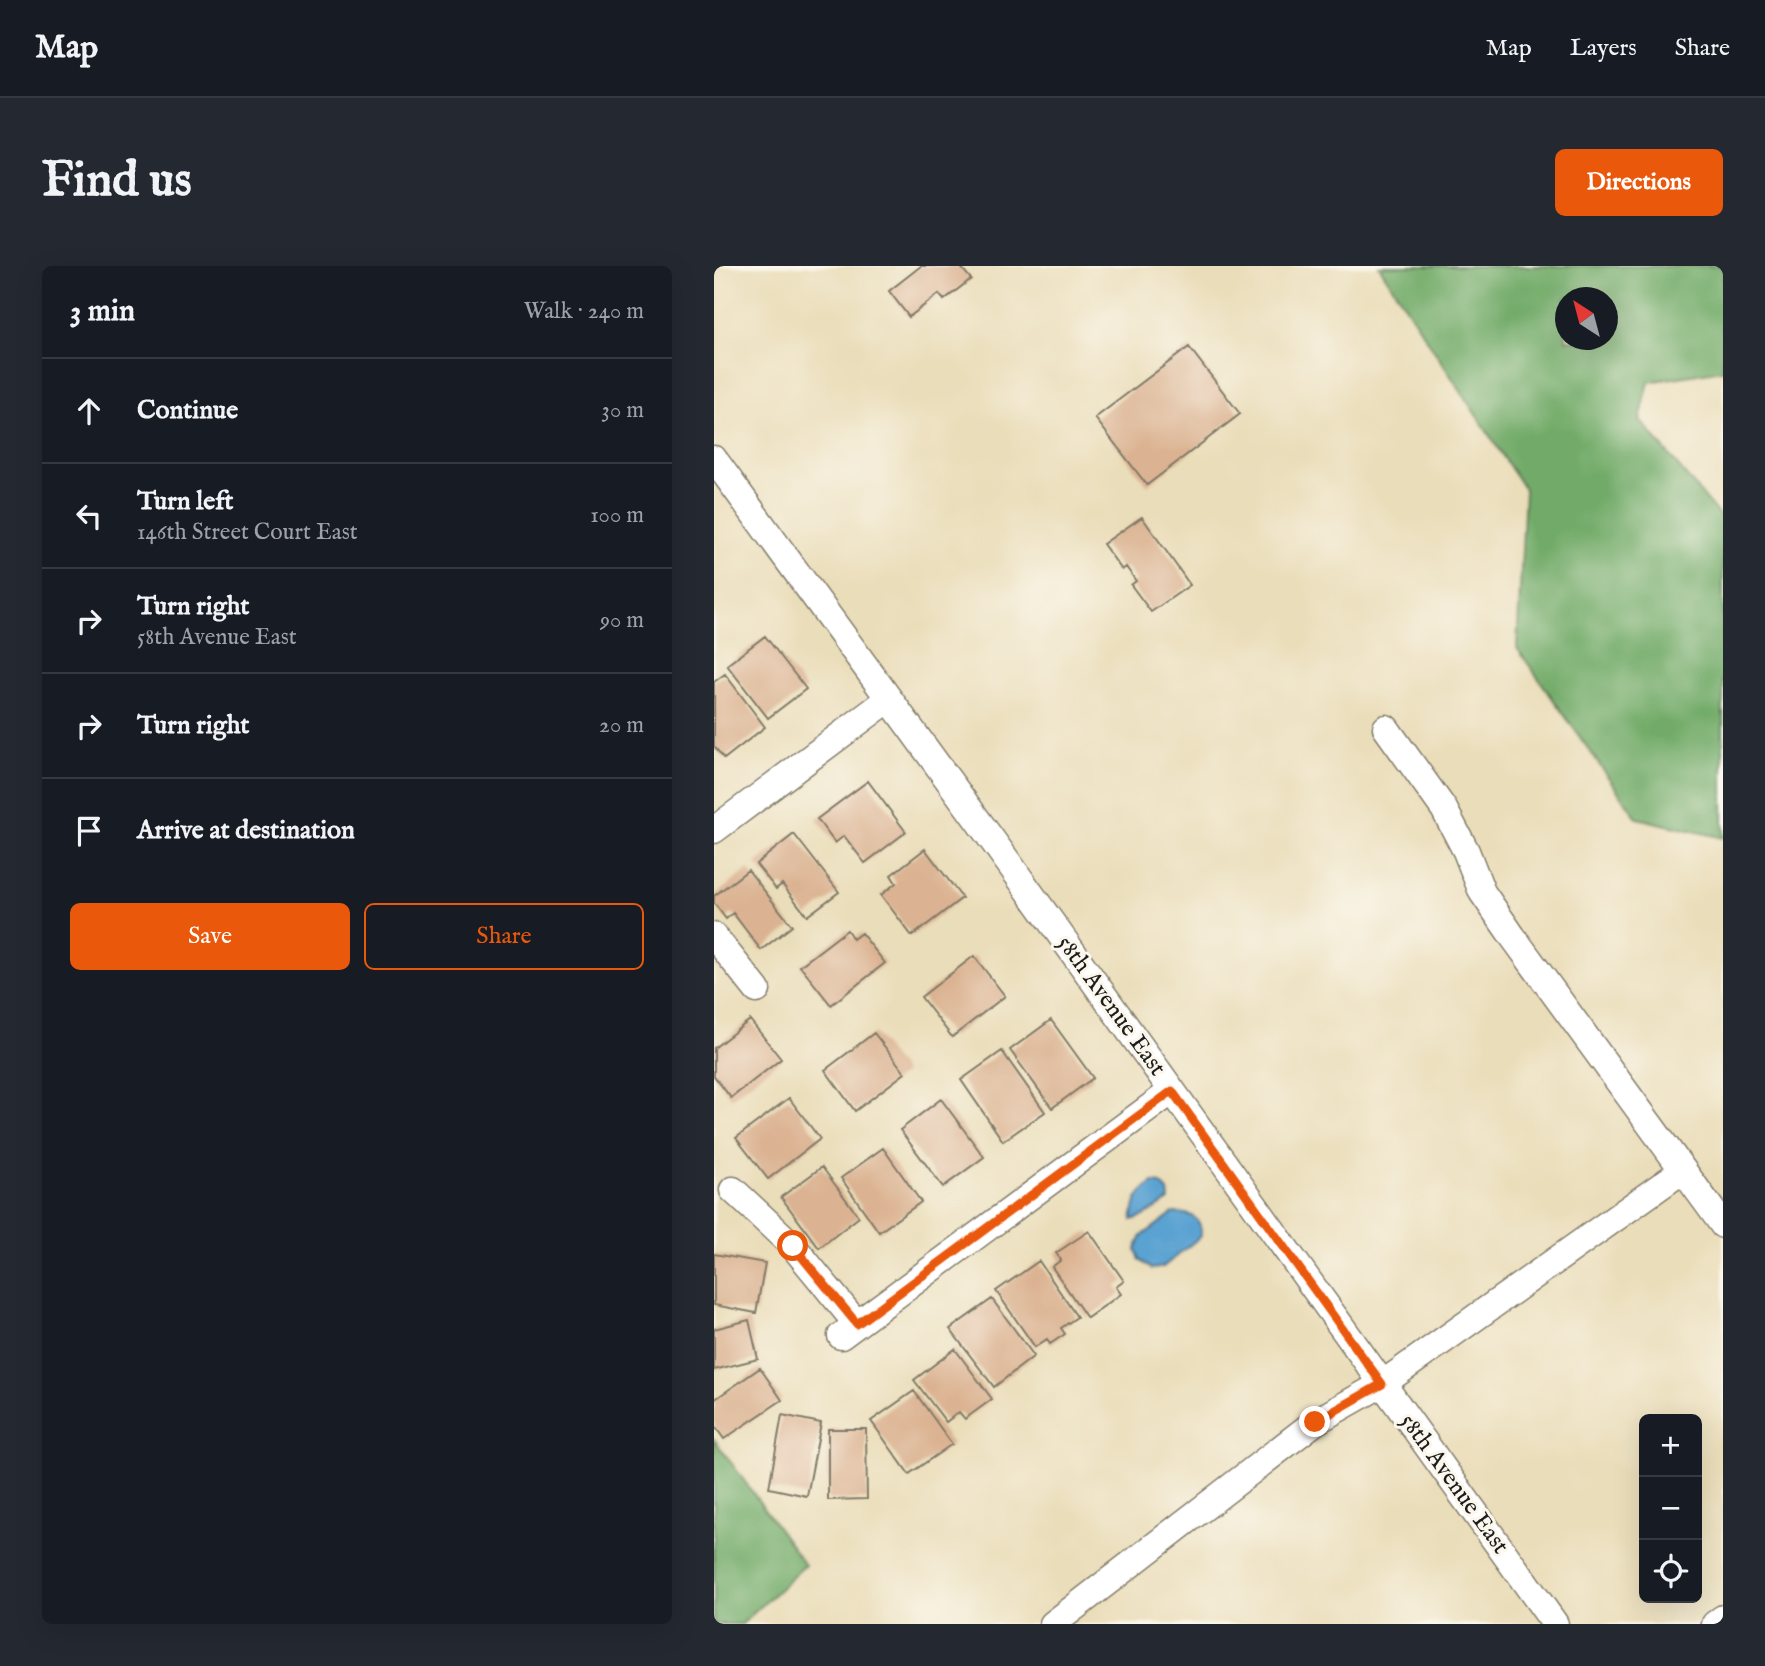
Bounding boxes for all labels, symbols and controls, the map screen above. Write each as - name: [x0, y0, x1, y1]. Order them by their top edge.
- text: Map: [35, 27, 98, 69]
- text: Map: [1486, 33, 1532, 64]
- text: Layers: [1570, 33, 1637, 64]
- text: Share: [1675, 33, 1730, 64]
- button: Directions: [1555, 149, 1723, 216]
- text: Find us: [42, 151, 192, 213]
- north arrow: [1555, 287, 1618, 350]
- text: 3 min: [70, 293, 135, 331]
- text: Walk · 240 m: [524, 297, 644, 326]
- icon: ahead: [70, 392, 108, 430]
- text: Continue: [137, 394, 238, 427]
- text: 30 m: [601, 396, 644, 425]
- text: Turn left: [137, 485, 234, 518]
- icon: left: [70, 497, 108, 535]
- text: 100 m: [590, 501, 644, 530]
- text: 146th Street Court East: [137, 518, 358, 547]
- text: Turn right: [137, 590, 250, 623]
- icon: right: [70, 602, 108, 640]
- text: 90 m: [600, 606, 644, 635]
- text: 58th Avenue East: [137, 623, 297, 652]
- icon: right: [70, 707, 108, 745]
- text: Turn right: [137, 709, 250, 742]
- text: 20 m: [599, 711, 644, 740]
- icon: arrive: [70, 812, 108, 850]
- text: Arrive at destination: [137, 814, 355, 847]
- button: Save: [70, 903, 350, 970]
- button: Share: [364, 903, 644, 970]
- street label: 58th Avenue East: [1049, 929, 1173, 1083]
- route start: [777, 1230, 808, 1261]
- route end: [1299, 1406, 1330, 1437]
- street label: 58th Avenue East: [1392, 1407, 1516, 1561]
- map controls: [1639, 1414, 1702, 1603]
- button: +: [1639, 1414, 1702, 1477]
- button: −: [1639, 1477, 1702, 1540]
- button: locate: [1639, 1540, 1702, 1603]

